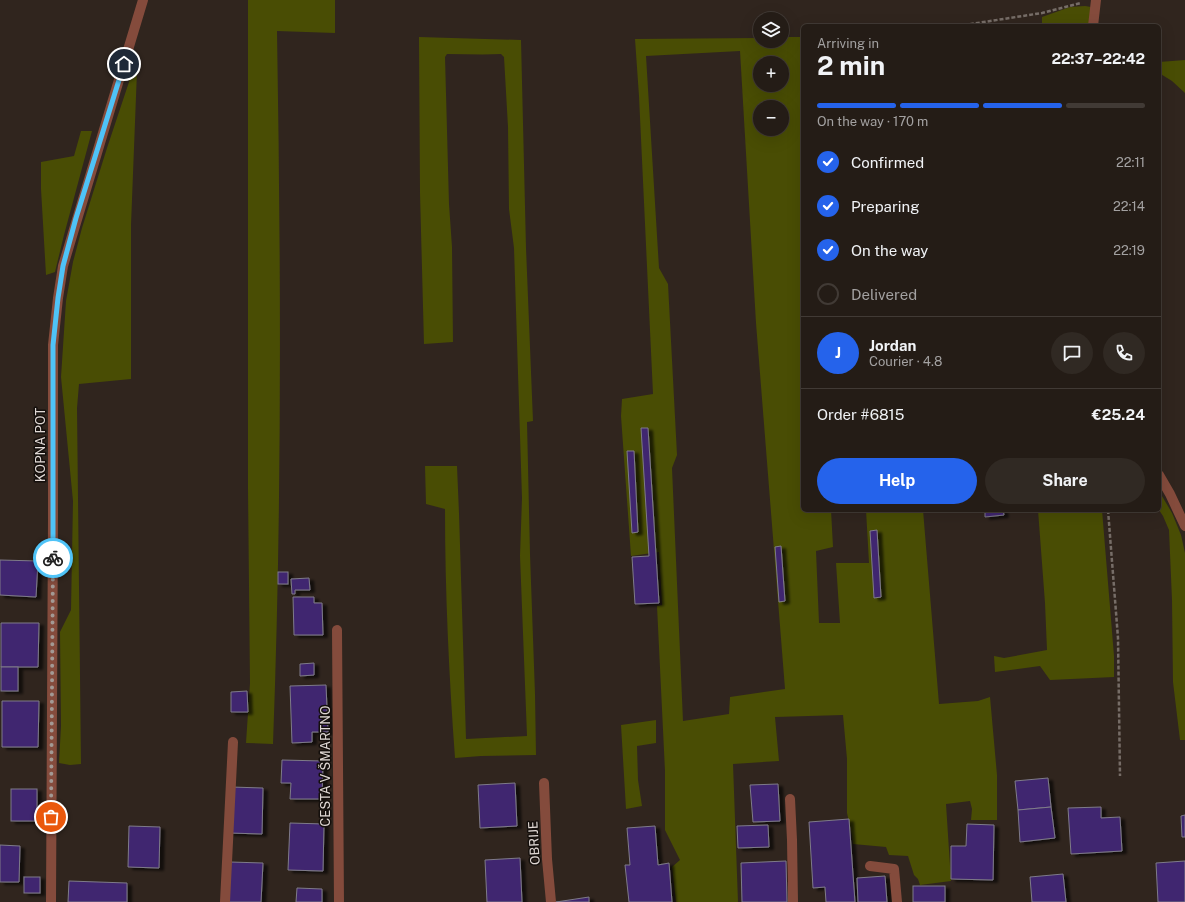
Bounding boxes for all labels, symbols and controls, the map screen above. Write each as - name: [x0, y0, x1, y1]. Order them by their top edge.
- map controls: [753, 12, 789, 136]
- button: layers: [753, 12, 789, 48]
- text: Arriving in: [817, 36, 879, 51]
- pin: [107, 47, 141, 81]
- text: 2 min: [817, 50, 885, 81]
- text: 22:37–22:42: [1051, 50, 1145, 67]
- icon: home: [113, 53, 135, 75]
- button: +: [753, 56, 789, 92]
- button: −: [753, 100, 789, 136]
- text: On the way · 170 m: [817, 114, 928, 129]
- icon: check: [817, 151, 839, 173]
- text: Confirmed: [851, 154, 924, 171]
- text: 22:11: [1116, 155, 1145, 170]
- icon: check: [817, 195, 839, 217]
- text: Preparing: [851, 198, 920, 215]
- text: 22:14: [1113, 199, 1145, 214]
- icon: check: [817, 239, 839, 261]
- text: On the way: [851, 242, 928, 259]
- text: 22:19: [1113, 243, 1145, 258]
- text: Delivered: [851, 286, 917, 303]
- button: chat: [1051, 332, 1093, 374]
- button: phone: [1103, 332, 1145, 374]
- text: Jordan: [869, 337, 916, 354]
- text: J: [835, 344, 841, 361]
- text: Courier · 4.8: [869, 354, 942, 369]
- text: Order #6815: [817, 406, 904, 423]
- text: €25.24: [1092, 406, 1145, 423]
- street label: KOPNA POT: [33, 407, 48, 482]
- button: Help: [817, 458, 977, 504]
- button: Share: [985, 458, 1145, 504]
- courier: [33, 538, 73, 578]
- icon: bike: [42, 547, 64, 569]
- street label: CESTA V ŠMARTNO: [318, 705, 333, 827]
- pin: [34, 800, 68, 834]
- icon: bag: [40, 806, 62, 828]
- street label: OBRIJE: [525, 821, 543, 865]

